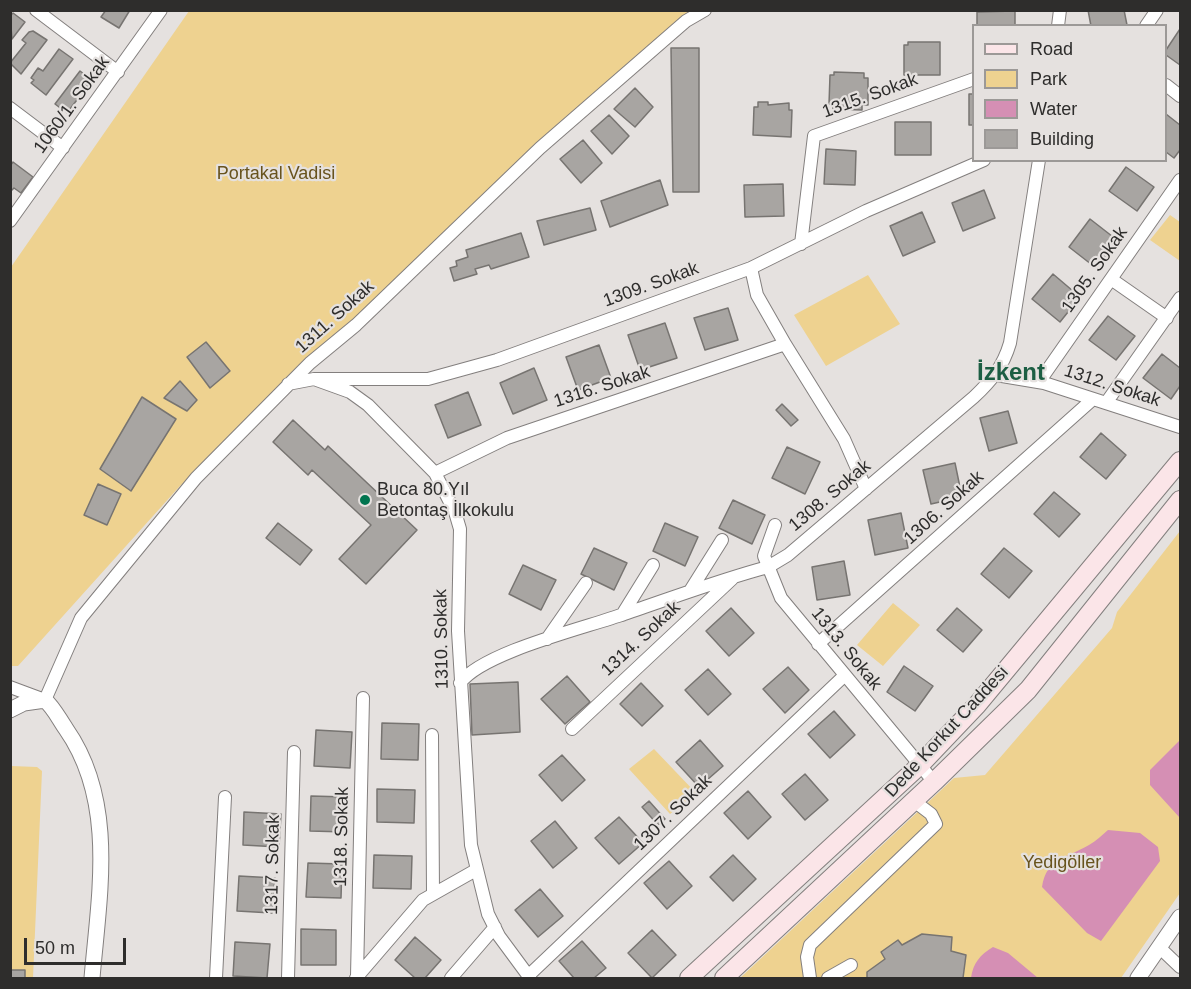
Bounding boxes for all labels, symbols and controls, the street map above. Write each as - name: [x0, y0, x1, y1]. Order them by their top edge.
- legend: [972, 24, 1167, 162]
- text: Road: [1030, 39, 1073, 59]
- street label: 1060/1. Sokak: [29, 52, 115, 158]
- street label: 1315. Sokak: [819, 69, 921, 123]
- text: Park: [1030, 69, 1067, 89]
- text: Water: [1030, 99, 1077, 119]
- text: Building: [1030, 129, 1094, 149]
- park label: Portakal Vadisi: [217, 163, 335, 185]
- street label: 1305. Sokak: [1057, 223, 1133, 317]
- street label: 1309. Sokak: [600, 258, 702, 312]
- street label: 1311. Sokak: [291, 276, 379, 358]
- district label: İzkent: [977, 359, 1045, 387]
- street label: 1312. Sokak: [1061, 360, 1163, 412]
- street label: 1316. Sokak: [551, 361, 653, 413]
- street label: 1308. Sokak: [785, 456, 875, 536]
- street label: 1306. Sokak: [900, 466, 988, 550]
- place label: Buca 80.Yıl Betontaş İlkokulu: [377, 479, 514, 522]
- marker: Buca 80.Yıl Betontaş İlkokulu: [358, 493, 372, 507]
- street label: 1310. Sokak: [430, 589, 454, 689]
- street label: 1314. Sokak: [597, 597, 685, 681]
- street label: 1313. Sokak: [806, 603, 886, 695]
- street label: Dede Korkut Caddesi: [881, 662, 1013, 802]
- street label: 1307. Sokak: [630, 770, 716, 856]
- street label: 1318. Sokak: [330, 787, 354, 887]
- street label: 1317. Sokak: [261, 815, 285, 915]
- park label: Yedigöller: [1023, 852, 1101, 874]
- scale bar: [27, 926, 129, 964]
- text: 50 m: [35, 938, 75, 958]

